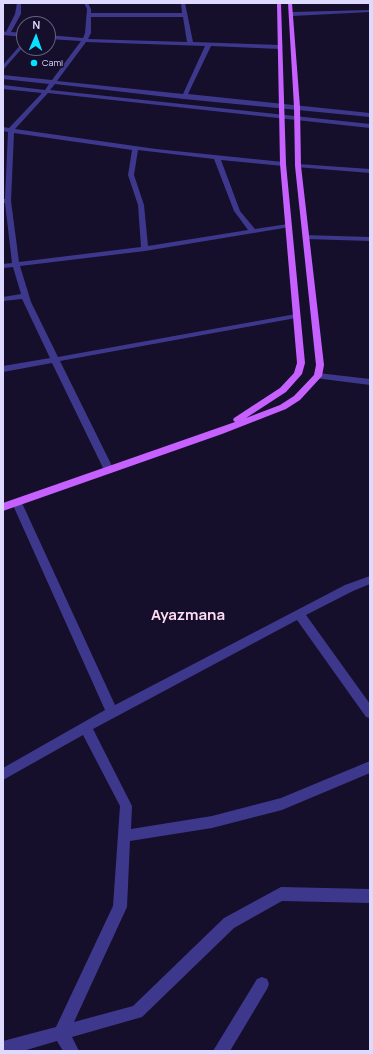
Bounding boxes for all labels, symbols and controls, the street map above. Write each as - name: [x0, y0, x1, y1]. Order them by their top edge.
- north arrow: [16, 16, 56, 56]
- text: N: [32, 17, 41, 32]
- marker: Cami: [29, 58, 39, 68]
- place label: Cami: [42, 58, 63, 68]
- district label: Ayazmana: [151, 607, 225, 625]

